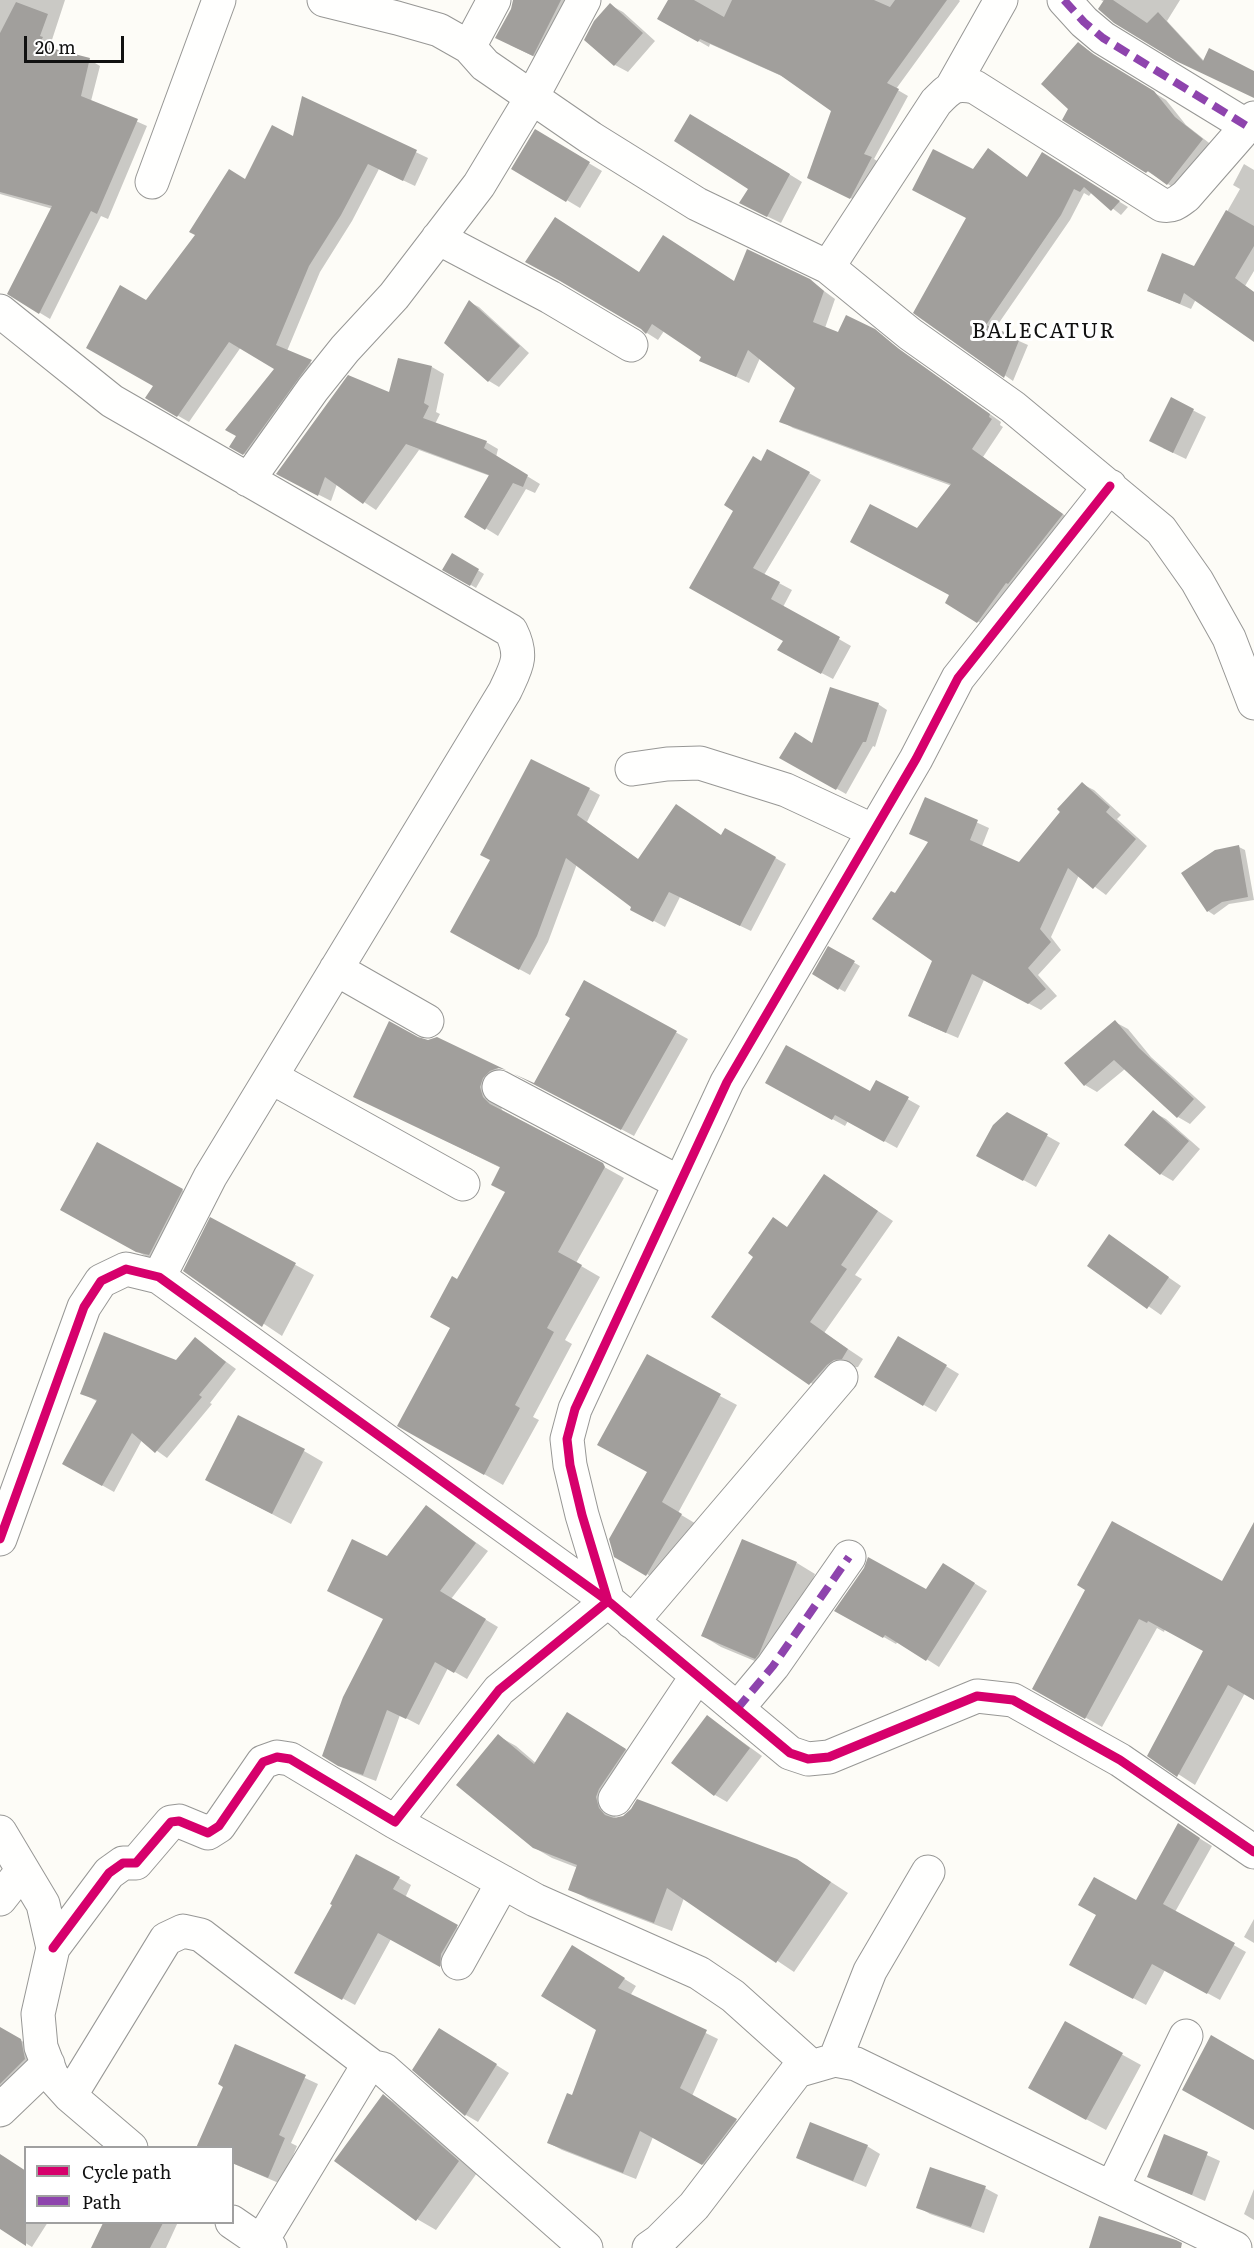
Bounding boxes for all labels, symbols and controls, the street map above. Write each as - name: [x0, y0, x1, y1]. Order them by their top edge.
- scale bar: [27, 24, 128, 62]
- text: 20 m: [35, 33, 76, 60]
- district label: BALECATUR: [972, 319, 1116, 345]
- legend: [24, 2146, 234, 2224]
- text: Cycle path: [82, 2158, 171, 2185]
- text: Path: [82, 2188, 121, 2215]

